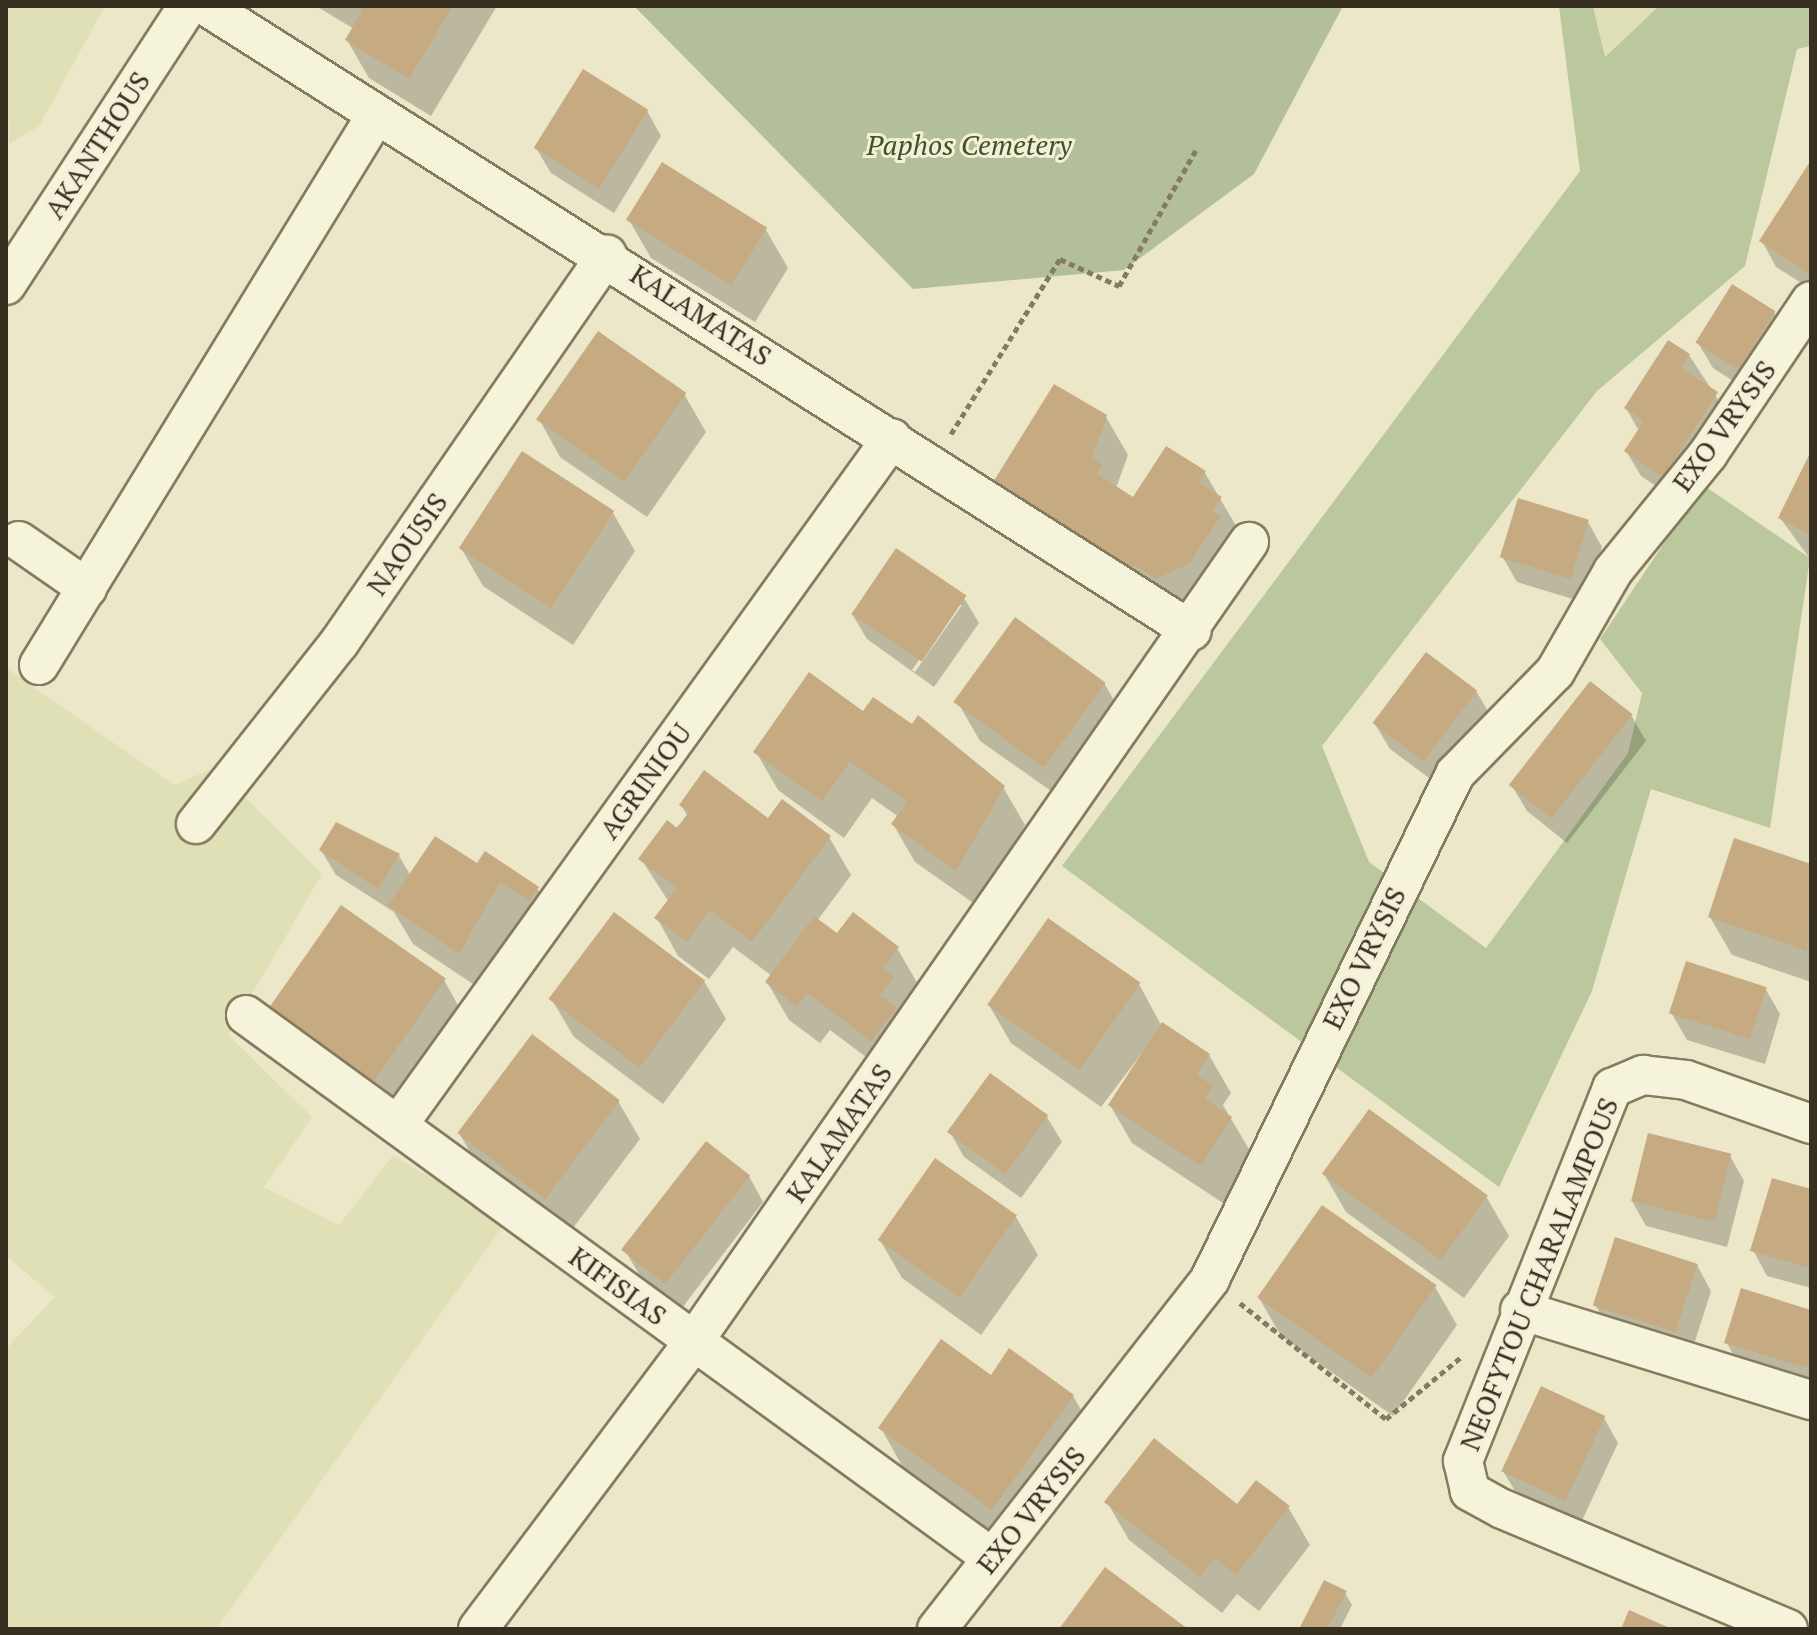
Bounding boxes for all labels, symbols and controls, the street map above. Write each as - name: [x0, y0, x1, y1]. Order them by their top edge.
- street label: AKANTHOUS: [37, 65, 157, 225]
- park label: Paphos Cemetery: [867, 128, 1071, 162]
- street label: KALAMATAS: [624, 257, 778, 373]
- street label: EXO VRYSIS: [1665, 354, 1783, 498]
- street label: NAOUSIS: [360, 486, 454, 602]
- street label: AGRINIOU: [592, 717, 698, 845]
- street label: EXO VRYSIS: [1315, 881, 1413, 1035]
- street label: KALAMATAS: [779, 1057, 899, 1209]
- street label: NEOFYTOU CHARALAMPOUS: [1453, 1093, 1625, 1455]
- street label: KIFISIAS: [563, 1239, 673, 1333]
- street label: EXO VRYSIS: [969, 1439, 1093, 1581]

